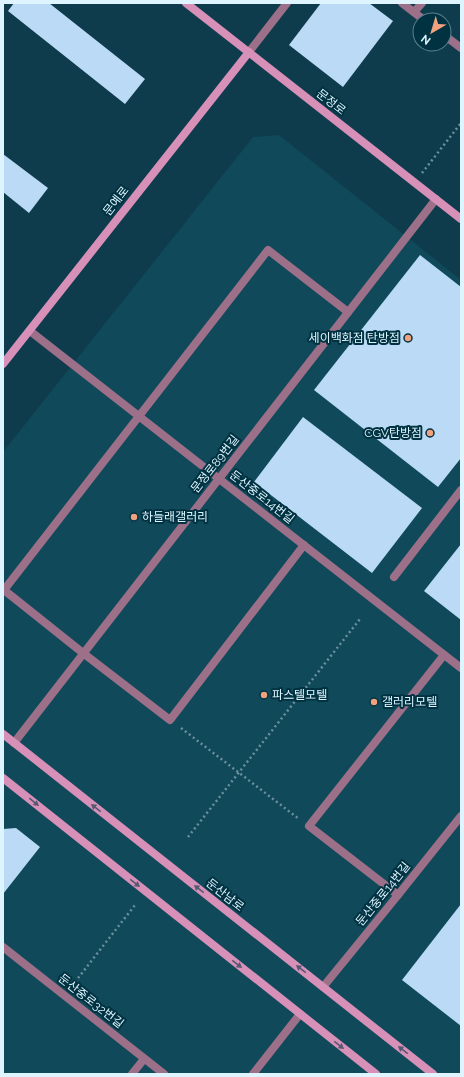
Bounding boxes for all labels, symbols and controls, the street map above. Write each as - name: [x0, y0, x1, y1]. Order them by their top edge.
- north arrow: [412, 12, 452, 52]
- text: N: [419, 32, 433, 47]
- street label: 문정로: [314, 86, 348, 118]
- street label: 문예로: [100, 184, 132, 218]
- place label: 세이백화점 탄방점: [309, 331, 400, 345]
- marker: 세이백화점 탄방점: [403, 333, 413, 343]
- place label: CGV탄방점: [364, 426, 422, 440]
- marker: CGV탄방점: [425, 428, 435, 438]
- street label: 문정로89번길: [188, 432, 242, 496]
- street label: 둔산중로14번길: [227, 467, 297, 527]
- place label: 하들래갤러리: [142, 510, 208, 524]
- marker: 하들래갤러리: [129, 512, 139, 522]
- place label: 파스텔모텔: [272, 688, 327, 702]
- marker: 파스텔모텔: [259, 690, 269, 700]
- place label: 갤러리모텔: [382, 695, 437, 709]
- marker: 갤러리모텔: [369, 697, 379, 707]
- one-way arrow: [28, 798, 39, 807]
- one-way arrow: [91, 804, 102, 812]
- street label: 둔산중로14번길: [353, 859, 413, 929]
- street label: 둔산남로: [203, 876, 247, 914]
- one-way arrow: [130, 879, 141, 887]
- one-way arrow: [193, 884, 204, 893]
- one-way arrow: [232, 959, 243, 968]
- one-way arrow: [295, 965, 306, 974]
- street label: 둔산중로32번길: [56, 971, 126, 1031]
- one-way arrow: [333, 1040, 344, 1049]
- one-way arrow: [397, 1045, 408, 1054]

